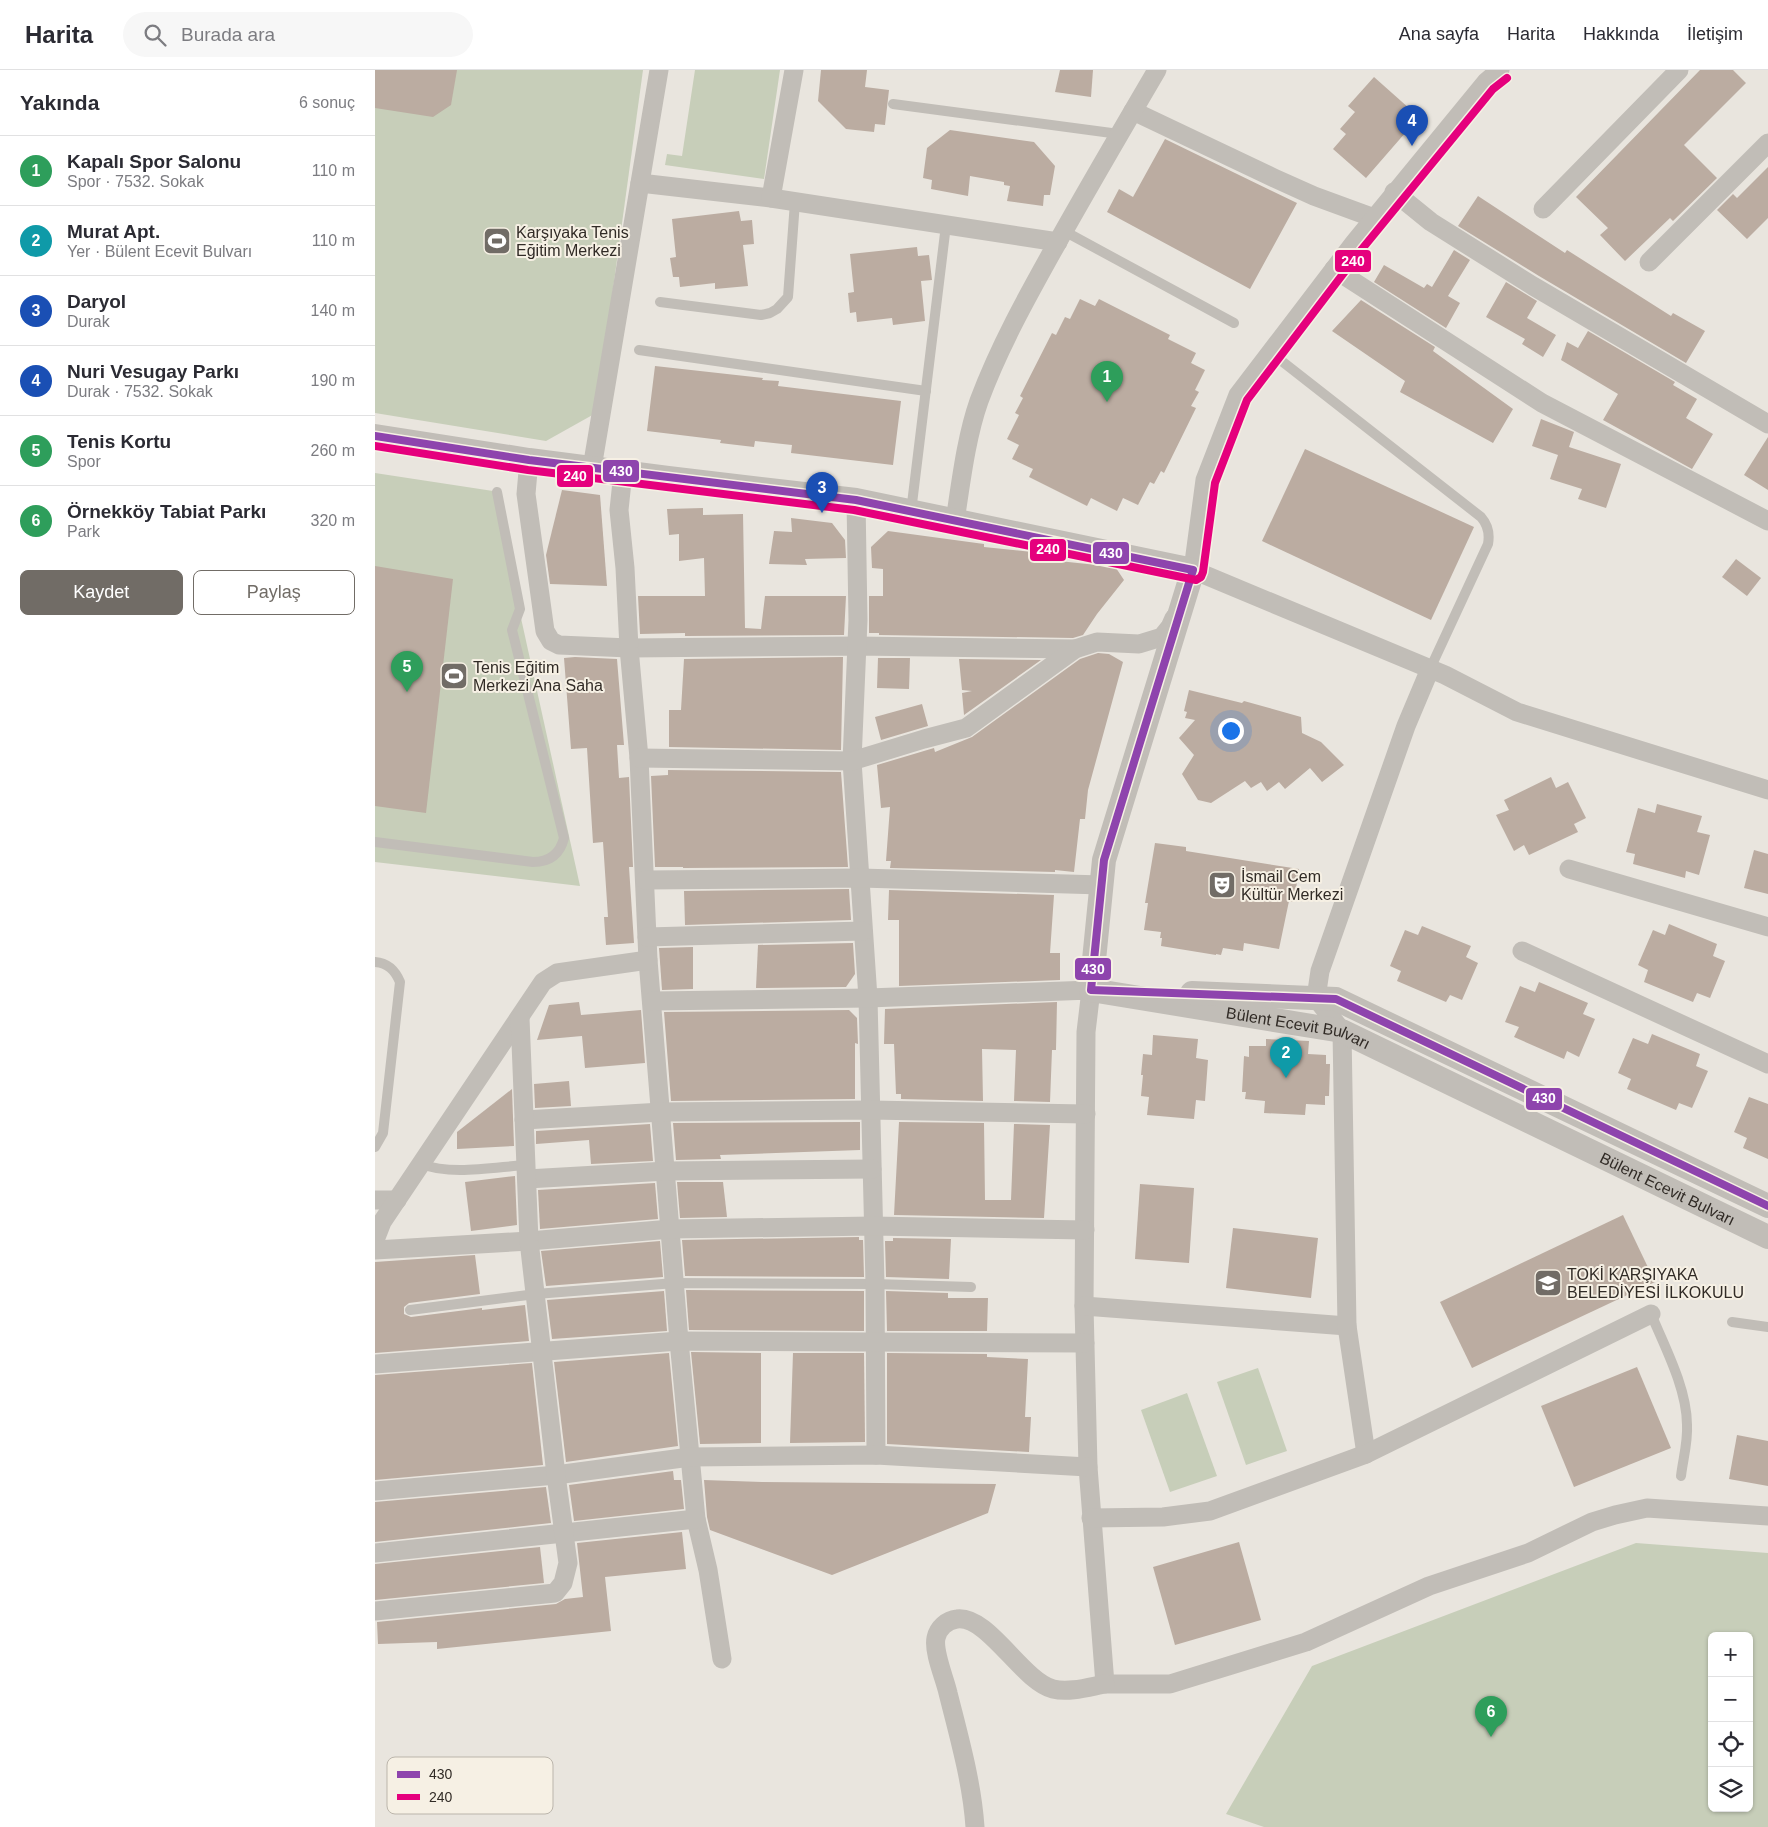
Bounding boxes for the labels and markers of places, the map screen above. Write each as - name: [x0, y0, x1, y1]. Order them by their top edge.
- pin: 4: [1396, 105, 1428, 146]
- place label: Karşıyaka Tenis Eğitim Merkezi: [516, 224, 629, 259]
- sports icon: Karşıyaka Tenis Eğitim Merkezi: [482, 226, 512, 256]
- pin: 1: [1091, 361, 1123, 402]
- pin: 3: [806, 472, 838, 513]
- pin: 5: [391, 651, 423, 692]
- place label: Tenis Eğitim Merkezi Ana Saha: [473, 659, 603, 694]
- sports icon: Tenis Eğitim Merkezi Ana Saha: [439, 661, 469, 691]
- place label: İsmail Cem Kültür Merkezi: [1241, 867, 1343, 903]
- theatre icon: İsmail Cem Kültür Merkezi: [1207, 870, 1237, 900]
- pin: 2: [1270, 1037, 1302, 1078]
- place label: TOKİ KARŞIYAKA BELEDİYESİ İLKOKULU: [1567, 1265, 1744, 1301]
- school or university icon: TOKİ KARŞIYAKA BELEDİYESİ İLKOKULU: [1533, 1268, 1563, 1298]
- pin: 6: [1475, 1696, 1507, 1737]

